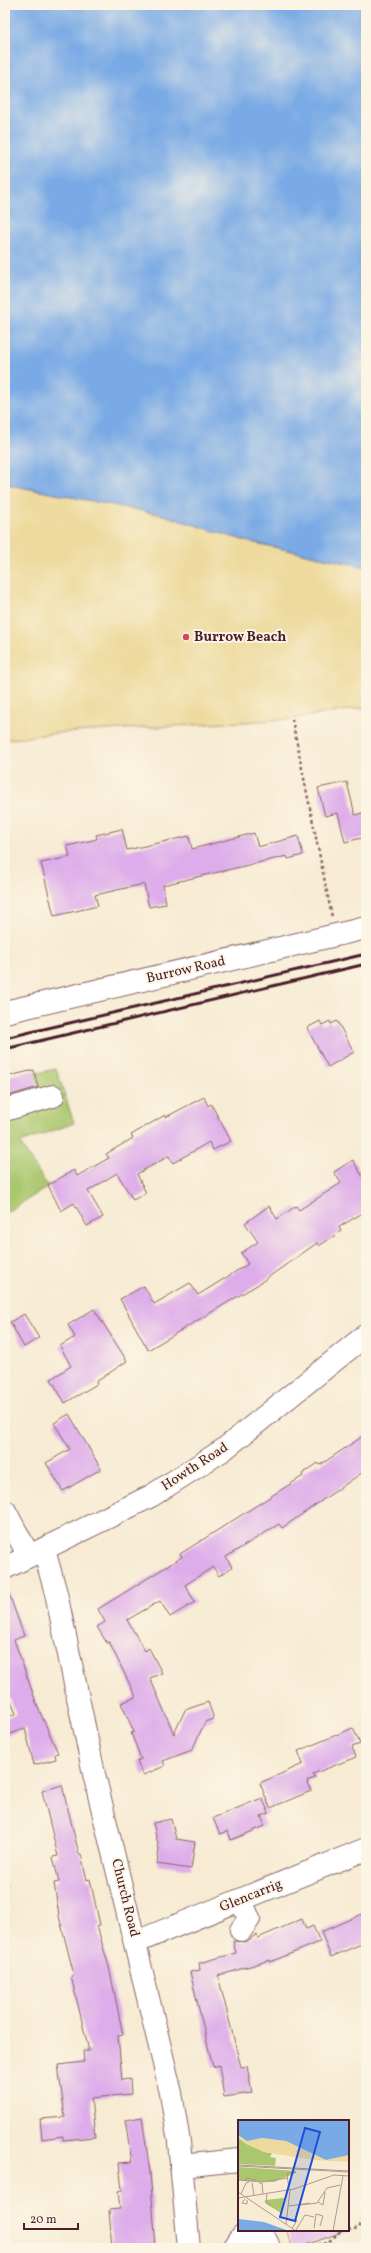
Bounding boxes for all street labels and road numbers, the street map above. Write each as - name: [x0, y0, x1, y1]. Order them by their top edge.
- street label: Burrow Road: [145, 952, 227, 988]
- street label: Howth Road: [158, 1438, 232, 1496]
- street label: Church Road: [106, 1857, 144, 1939]
- street label: Glencarrig: [217, 1875, 285, 1917]

